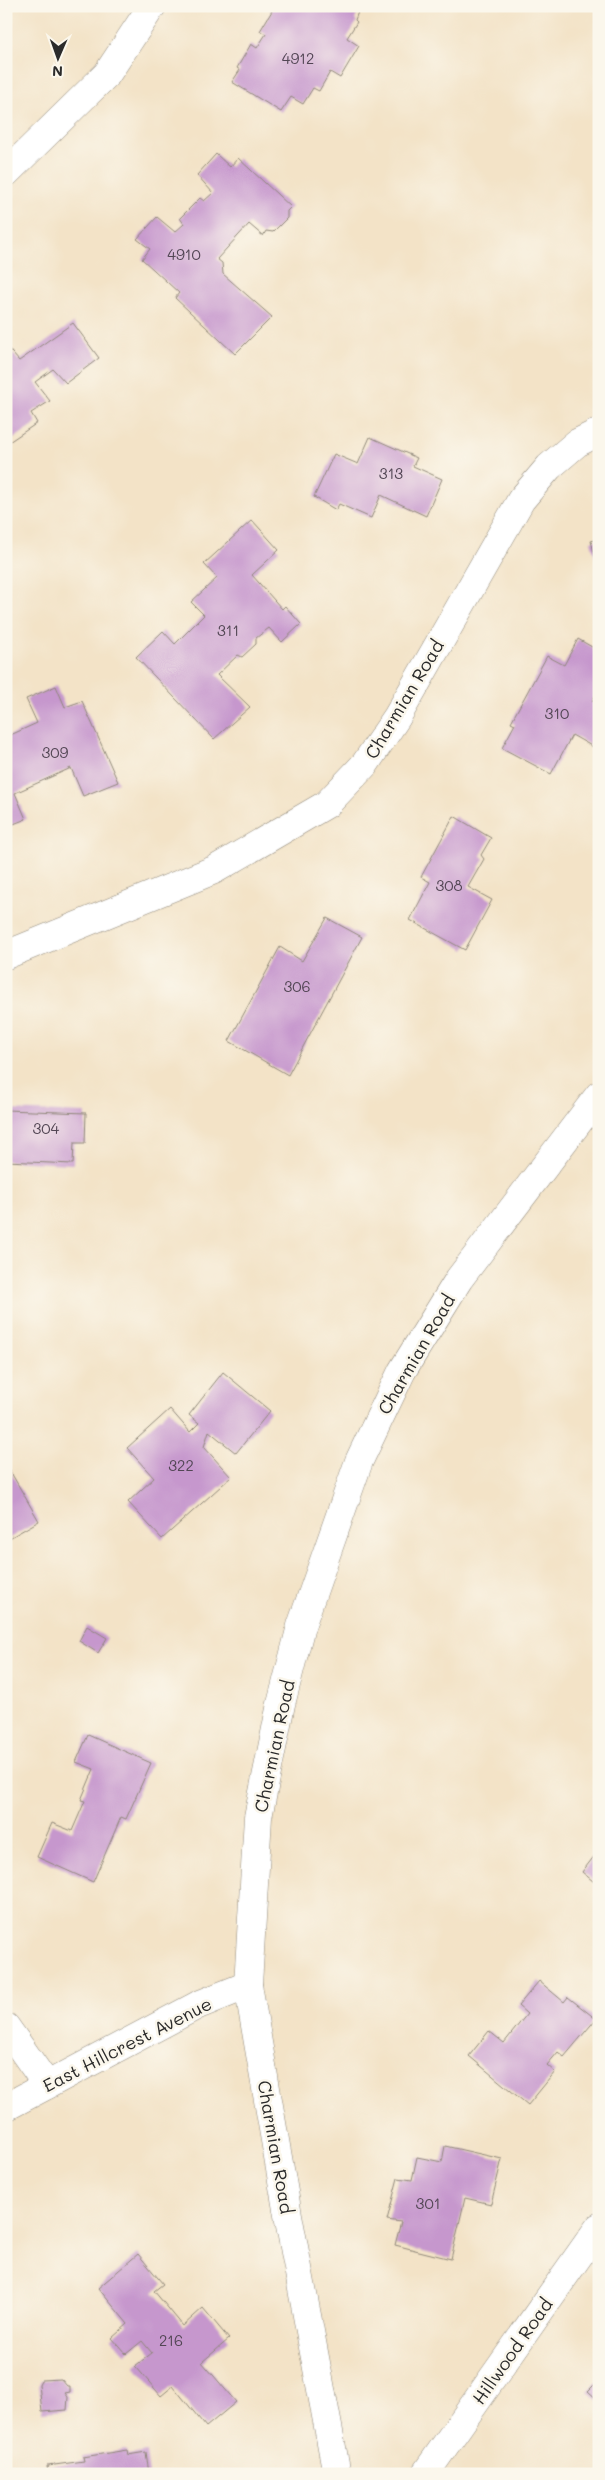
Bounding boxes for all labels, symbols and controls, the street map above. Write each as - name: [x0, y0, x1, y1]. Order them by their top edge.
- north arrow: [32, 32, 82, 82]
- house number: 4912: [282, 48, 314, 68]
- text: N: [52, 62, 63, 81]
- house number: 4910: [167, 244, 201, 264]
- house number: 313: [379, 463, 403, 483]
- house number: 311: [217, 620, 239, 640]
- street label: Charmian Road: [359, 635, 449, 763]
- house number: 310: [545, 703, 569, 723]
- house number: 309: [42, 742, 69, 762]
- house number: 308: [435, 875, 463, 895]
- house number: 306: [283, 976, 311, 996]
- house number: 304: [33, 1118, 60, 1138]
- street label: Charmian Road: [372, 1290, 460, 1418]
- house number: 322: [168, 1455, 194, 1475]
- street label: Charmian Road: [248, 1678, 300, 1814]
- street label: East Hillcrest Avenue: [38, 1991, 216, 2097]
- street label: Charmian Road: [252, 2078, 300, 2216]
- house number: 301: [416, 2193, 440, 2213]
- street label: Hillwood Road: [466, 2293, 558, 2409]
- house number: 216: [159, 2330, 183, 2350]

